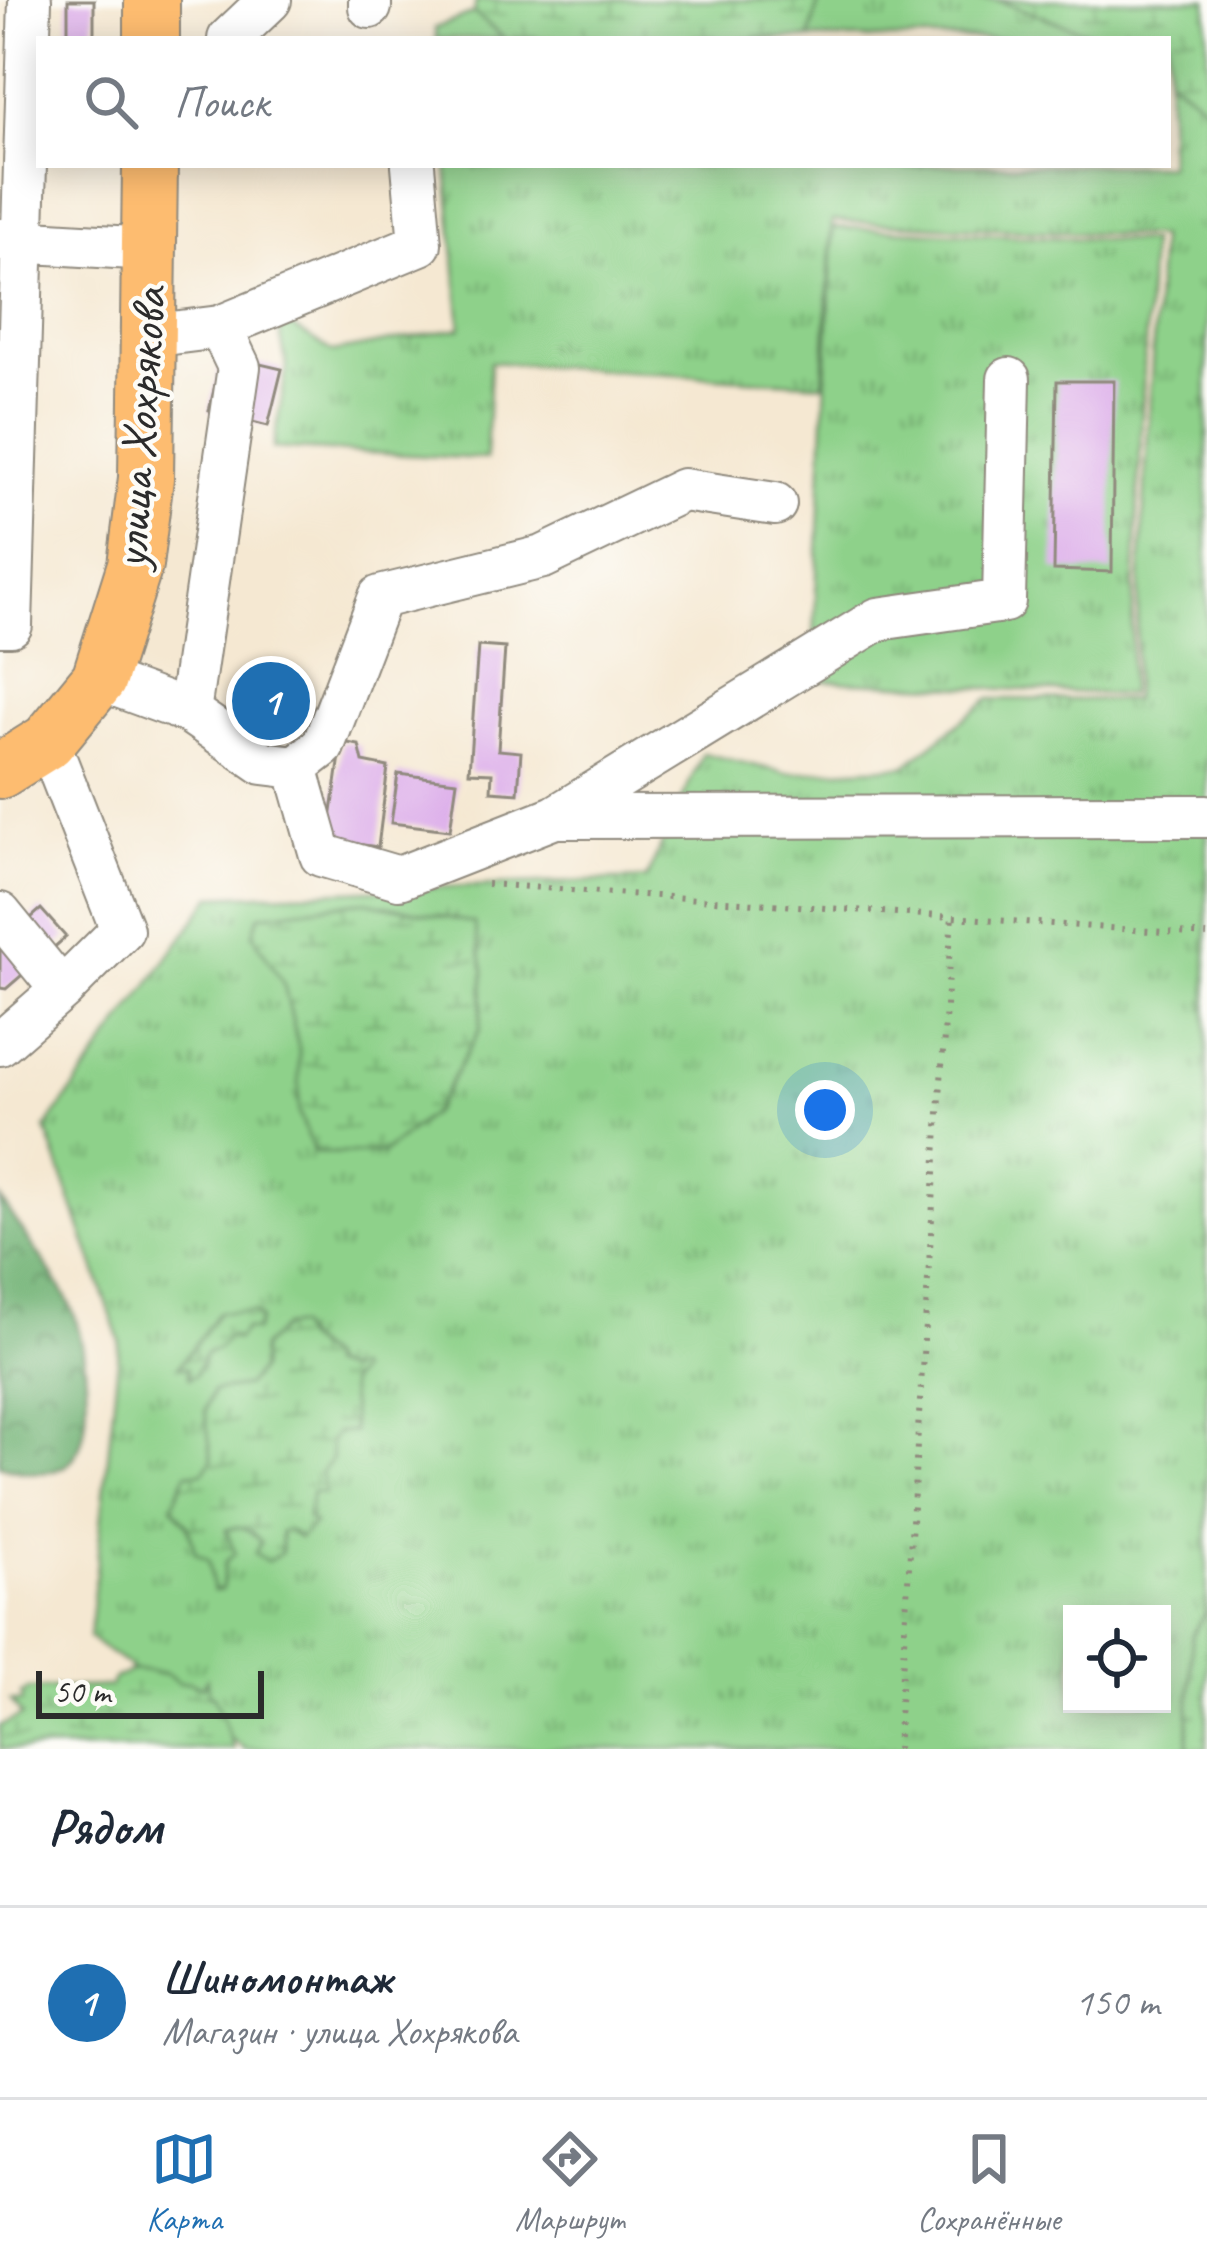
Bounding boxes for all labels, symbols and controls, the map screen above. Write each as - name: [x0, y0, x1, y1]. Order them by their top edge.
- search box: [36, 36, 1171, 168]
- icon: search: [78, 69, 144, 135]
- text: Поиск: [174, 74, 269, 131]
- street label: улица Хохрякова: [97, 282, 181, 574]
- pin: 1: [232, 656, 310, 746]
- your location: [795, 1080, 855, 1140]
- map controls: [1063, 1605, 1171, 1713]
- button: locate: [1063, 1605, 1171, 1713]
- scale bar: [36, 1665, 264, 1718]
- text: 50 m: [54, 1671, 110, 1713]
- text: Рядом: [48, 1795, 162, 1859]
- text: Шиномонтаж: [162, 1950, 392, 2007]
- text: 1: [78, 1978, 96, 2027]
- text: 150 m: [1075, 1978, 1159, 2027]
- text: Магазин · улица Хохрякова: [162, 2007, 517, 2056]
- tab: Карта: [147, 2126, 222, 2240]
- tab: Маршрут: [515, 2126, 624, 2240]
- tab: Сохранённые: [917, 2126, 1060, 2240]

